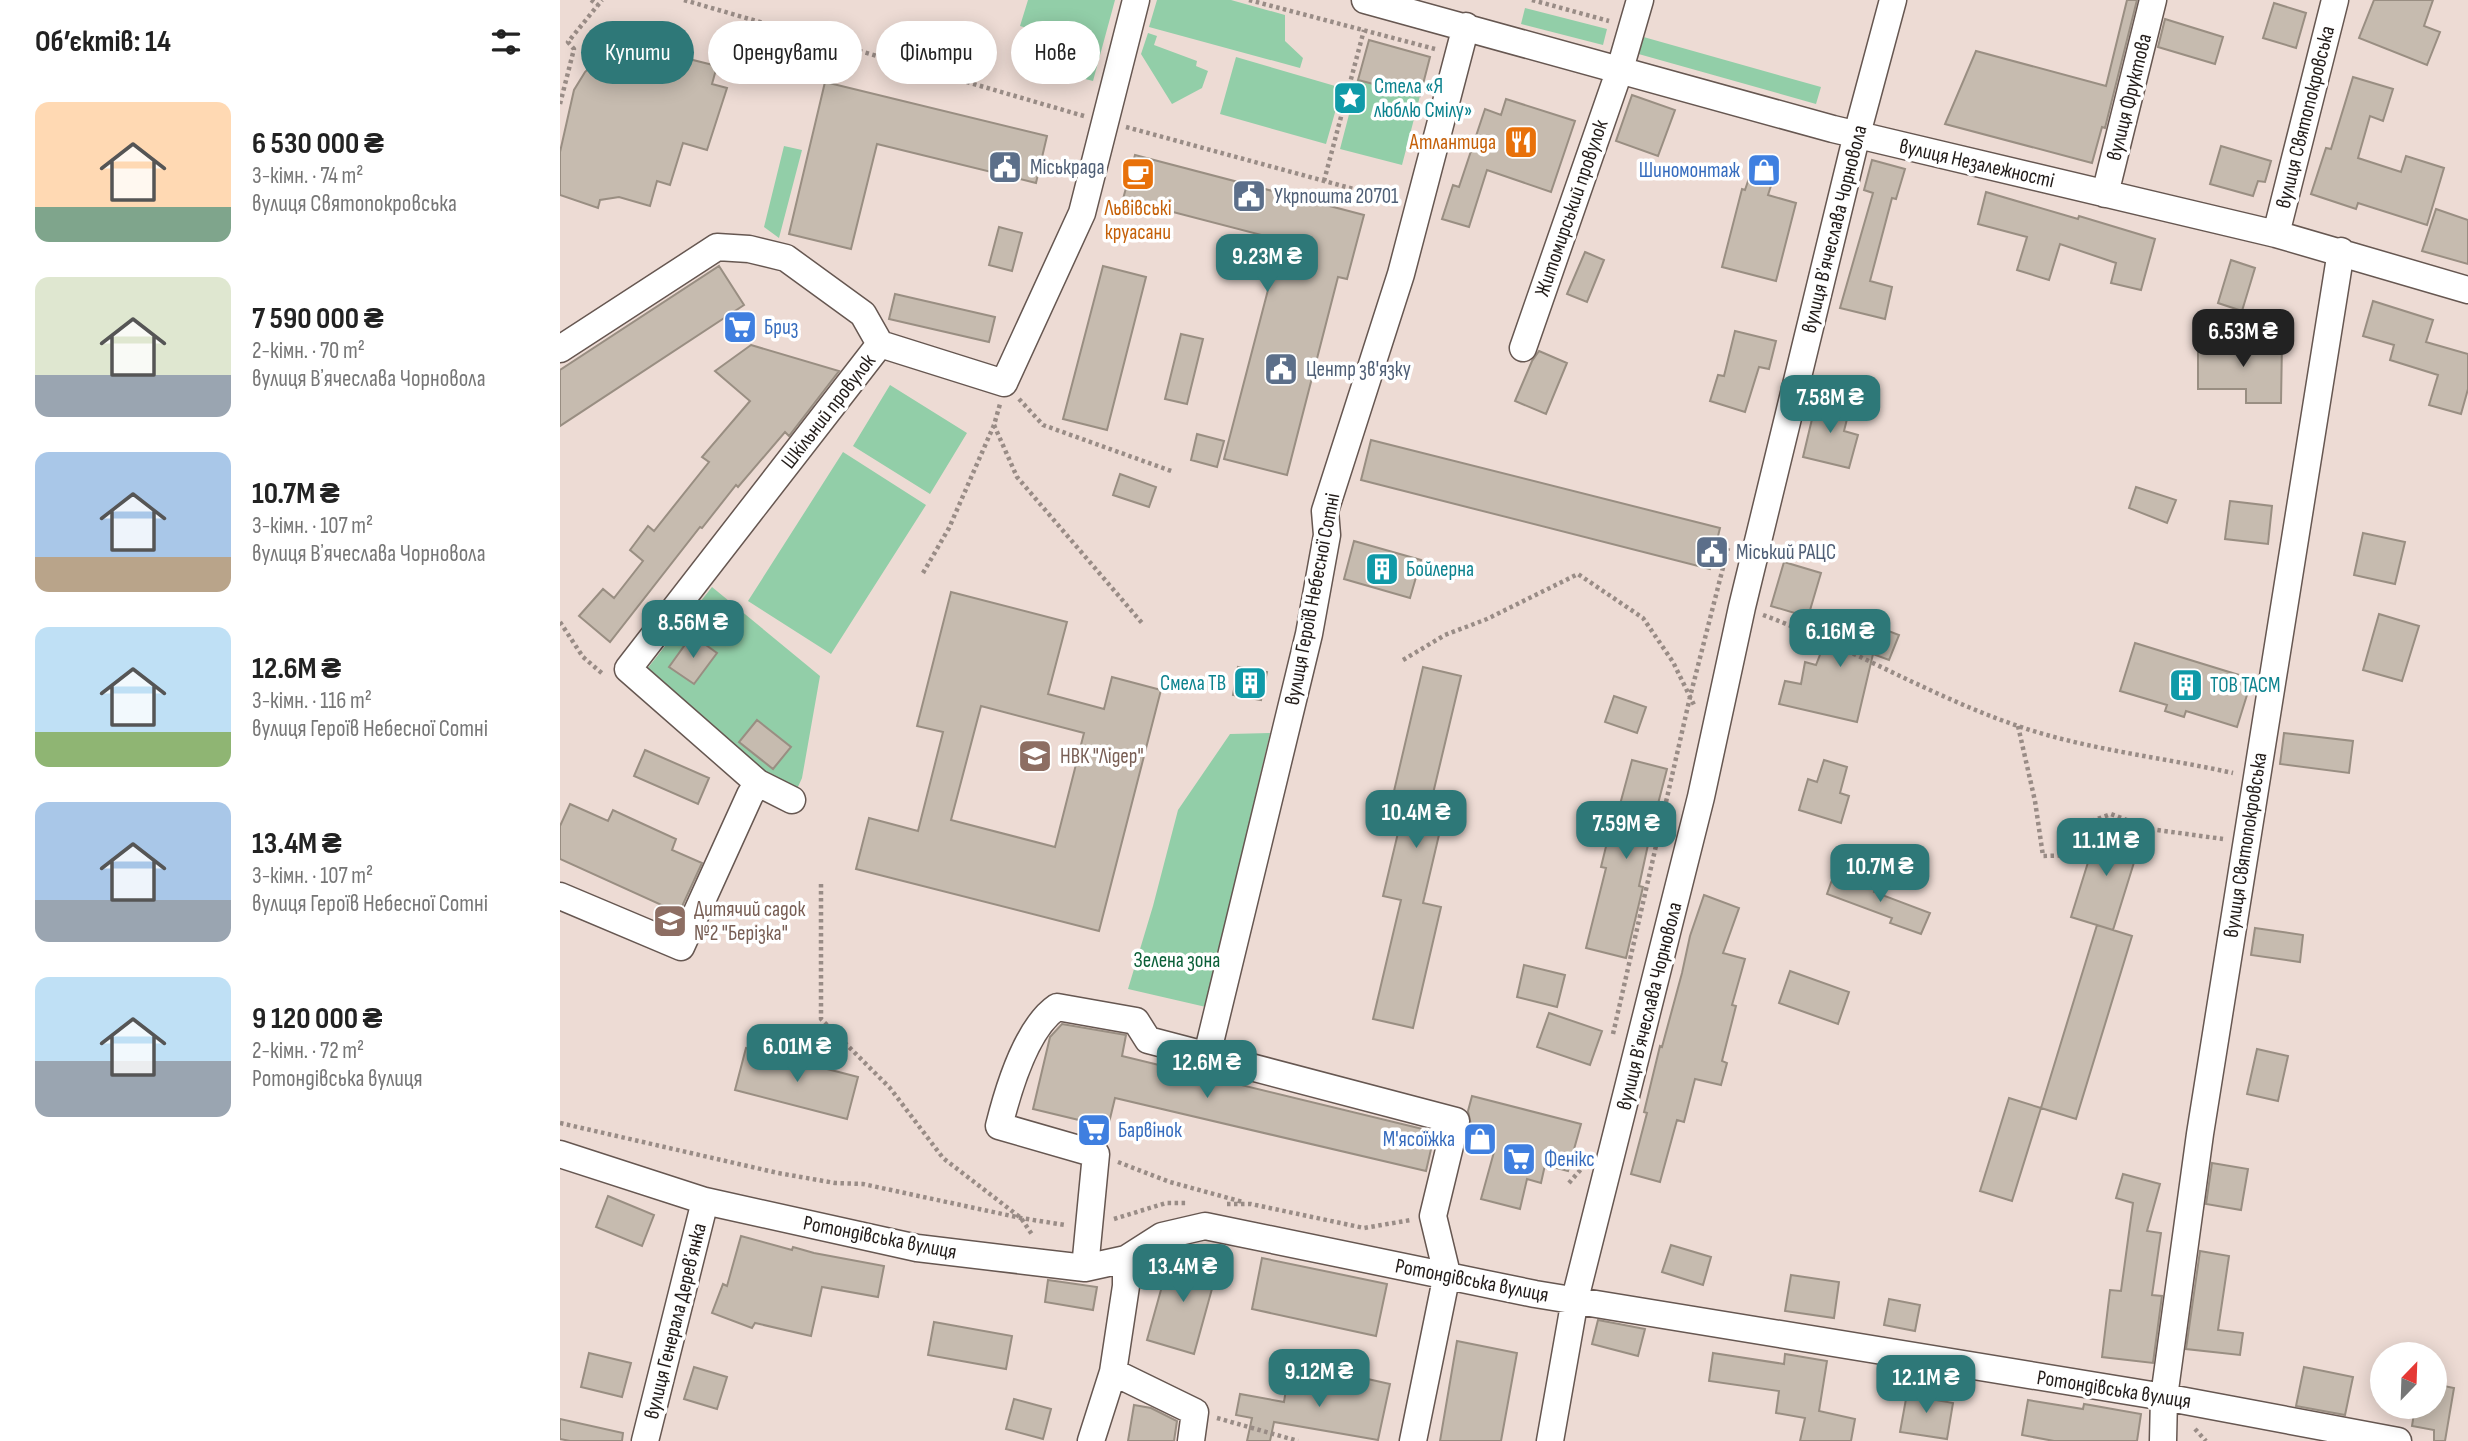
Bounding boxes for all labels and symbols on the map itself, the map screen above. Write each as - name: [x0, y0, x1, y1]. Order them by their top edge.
- street label: вулиця Святопокровська: [2271, 23, 2340, 211]
- street label: вулиця Фруктова: [2102, 31, 2157, 163]
- place label: Стела «Я люблю Смілу»: [1374, 74, 1472, 123]
- place icon: Стела «Я люблю Смілу»: [1331, 79, 1369, 117]
- street label: Житомирський провулок: [1530, 117, 1613, 300]
- restaurant icon: Атлантида: [1502, 123, 1540, 161]
- street label: вулиця Вʼячеслава Чорновола: [1797, 123, 1872, 336]
- place label: Атлантида: [1409, 130, 1496, 155]
- street label: вулиця Незалежності: [1897, 134, 2057, 193]
- public building icon: Міськрада: [986, 148, 1024, 186]
- shop icon: Шиномонтаж: [1745, 151, 1783, 189]
- place label: Міськрада: [1030, 155, 1105, 180]
- cafe icon: Львівські круасани: [1119, 155, 1157, 193]
- place label: Шиномонтаж: [1639, 158, 1741, 183]
- public building icon: Укрпошта 20701: [1230, 177, 1268, 215]
- place label: Укрпошта 20701: [1274, 184, 1399, 209]
- place label: Львівські круасани: [1103, 196, 1172, 245]
- pin: 9.23M ₴: [1202, 234, 1332, 294]
- supermarket icon: Бриз: [721, 308, 759, 346]
- pin: 6.53M ₴: [2178, 310, 2308, 369]
- place label: Бриз: [764, 315, 798, 340]
- street label: Шкільний провулок: [776, 349, 881, 474]
- public building icon: Центр зв'язку: [1262, 350, 1300, 388]
- place label: Центр зв'язку: [1306, 357, 1411, 382]
- pin: 7.58M ₴: [1765, 376, 1895, 435]
- street label: вулиця Героїв Небесної Сотні: [1280, 491, 1345, 707]
- public building icon: Міський РАЦС: [1693, 533, 1731, 571]
- place label: Міський РАЦС: [1736, 540, 1836, 565]
- building icon: Бойлерна: [1363, 550, 1401, 588]
- place label: Бойлерна: [1406, 557, 1474, 582]
- pin: 8.56M ₴: [628, 600, 758, 660]
- pin: 6.16M ₴: [1775, 610, 1905, 669]
- building icon: Смела ТВ: [1231, 664, 1269, 702]
- building icon: ТОВ ТАСМ: [2167, 666, 2205, 704]
- place label: Смела ТВ: [1160, 671, 1226, 696]
- place label: ТОВ ТАСМ: [2210, 673, 2280, 698]
- school or university icon: НВК "Лідер": [1016, 737, 1054, 775]
- place label: НВК "Лідер": [1060, 744, 1144, 769]
- street label: вулиця Святопокровська: [2219, 751, 2272, 939]
- pin: 10.4M ₴: [1351, 790, 1481, 850]
- pin: 7.59M ₴: [1561, 802, 1691, 861]
- pin: 11.1M ₴: [2041, 818, 2171, 878]
- pin: 10.7M ₴: [1815, 844, 1945, 904]
- place label: Дитячий садок №2 "Берізка": [694, 897, 805, 946]
- street label: вулиця Вʼячеслава Чорновола: [1612, 900, 1687, 1113]
- school or university icon: Дитячий садок №2 "Берізка": [651, 902, 689, 940]
- park label: Зелена зона: [1134, 948, 1220, 973]
- pin: 6.01M ₴: [732, 1024, 862, 1084]
- pin: 12.6M ₴: [1142, 1040, 1272, 1100]
- supermarket icon: Барвінок: [1075, 1111, 1113, 1149]
- place label: Барвінок: [1118, 1118, 1182, 1143]
- shop icon: М'ясоїжка: [1461, 1120, 1499, 1158]
- place label: М'ясоїжка: [1383, 1127, 1455, 1152]
- supermarket icon: Фенікс: [1500, 1140, 1538, 1178]
- place label: Фенікс: [1544, 1147, 1595, 1172]
- street label: Ротондівська вулиця: [801, 1210, 959, 1265]
- street label: вулиця Генерала Деревʼянка: [639, 1220, 712, 1422]
- pin: 13.4M ₴: [1118, 1244, 1248, 1304]
- street label: Ротондівська вулиця: [1393, 1253, 1551, 1308]
- north arrow: [2370, 1342, 2446, 1419]
- pin: 9.12M ₴: [1254, 1350, 1384, 1409]
- pin: 12.1M ₴: [1861, 1356, 1991, 1415]
- street label: Ротондівська вулиця: [2035, 1365, 2193, 1414]

